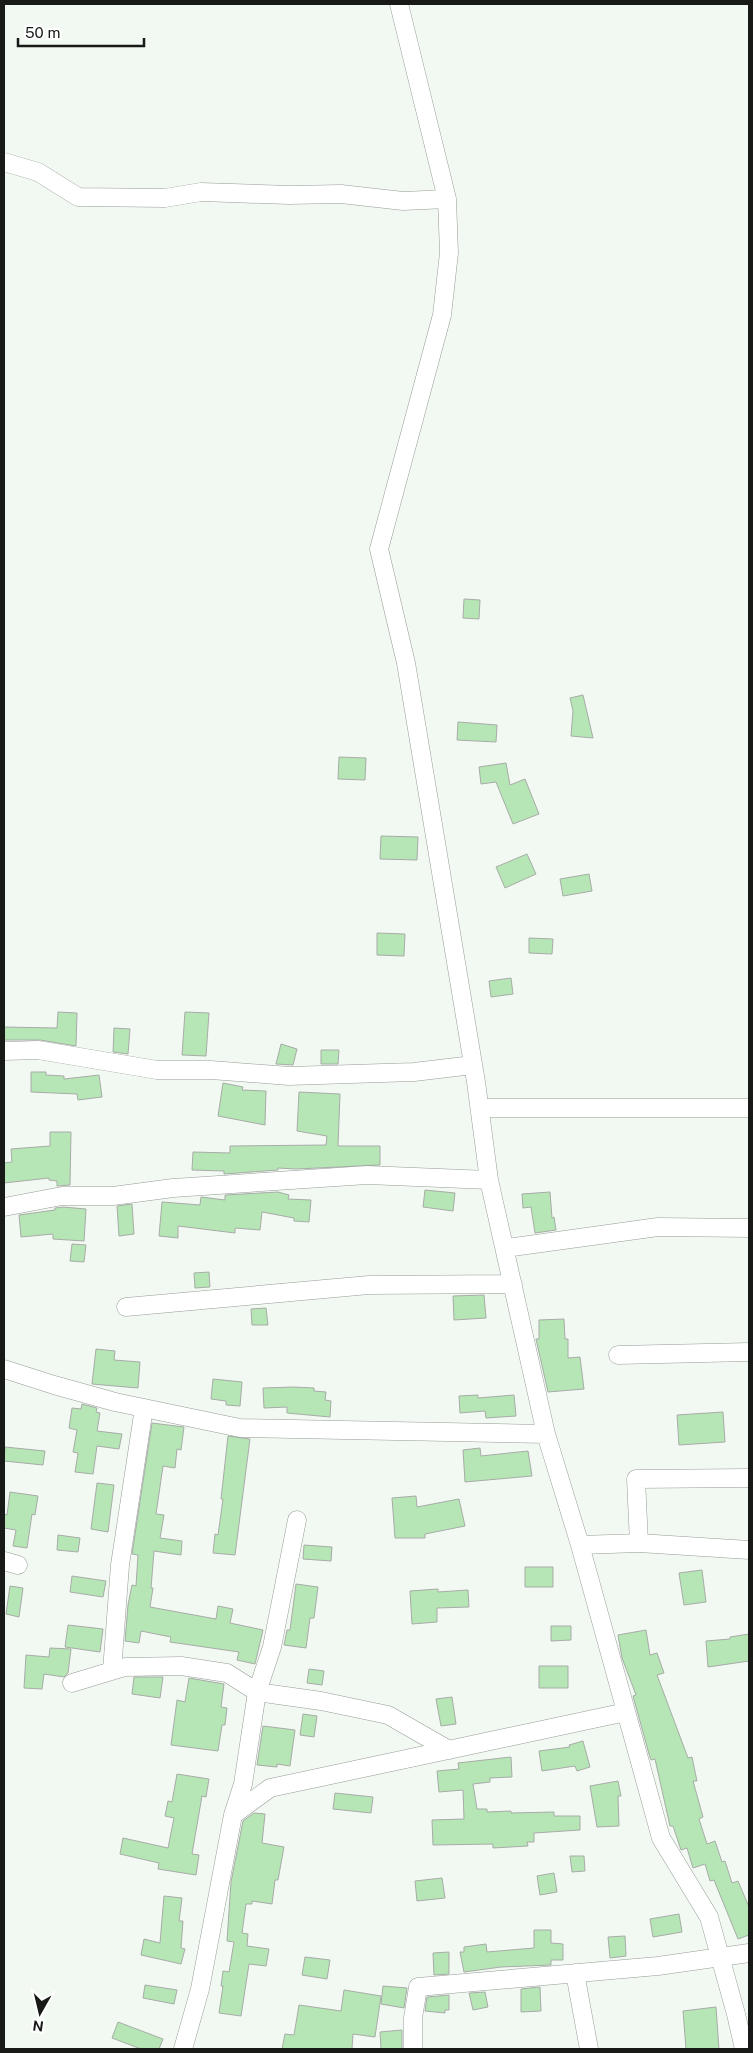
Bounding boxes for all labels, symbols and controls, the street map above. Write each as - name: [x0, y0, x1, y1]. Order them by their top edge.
- scale bar: [18, 15, 144, 47]
- text: 50 m: [25, 24, 60, 41]
- north arrow: [15, 1988, 65, 2038]
- text: N: [32, 2017, 45, 2035]

